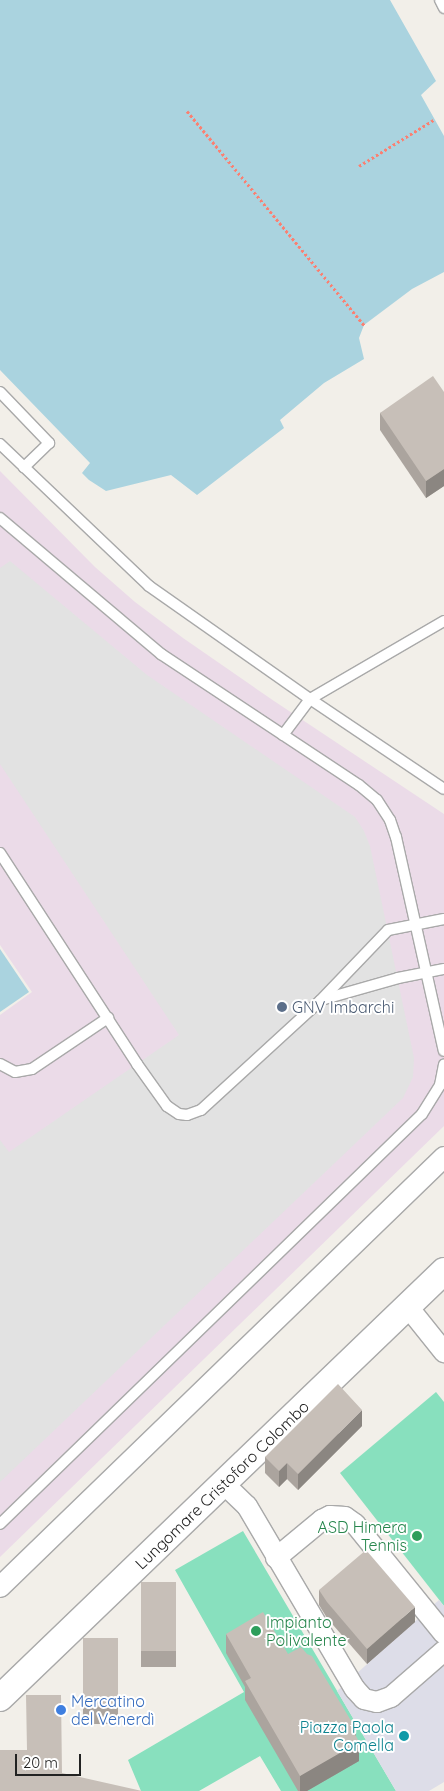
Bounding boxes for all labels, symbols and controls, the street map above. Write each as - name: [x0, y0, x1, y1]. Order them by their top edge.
- place label: GNV Imbarchi: [292, 997, 394, 1017]
- marker: GNV Imbarchi: [276, 1001, 288, 1013]
- street label: Lungomare Cristoforo Colombo: [131, 1397, 313, 1573]
- place label: ASD Himera Tennis: [318, 1517, 407, 1555]
- marker: ASD Himera Tennis: [411, 1530, 423, 1542]
- place label: Impianto Polivalente: [266, 1612, 346, 1650]
- marker: Impianto Polivalente: [250, 1625, 262, 1637]
- place label: Mercatino del Venerdì: [71, 1691, 154, 1729]
- marker: Mercatino del Venerdì: [55, 1704, 67, 1716]
- place label: Piazza Paola Comella: [300, 1717, 394, 1755]
- marker: Piazza Paola Comella: [398, 1730, 410, 1742]
- scale bar: [18, 1744, 84, 1776]
- text: 20 m: [23, 1753, 58, 1772]

